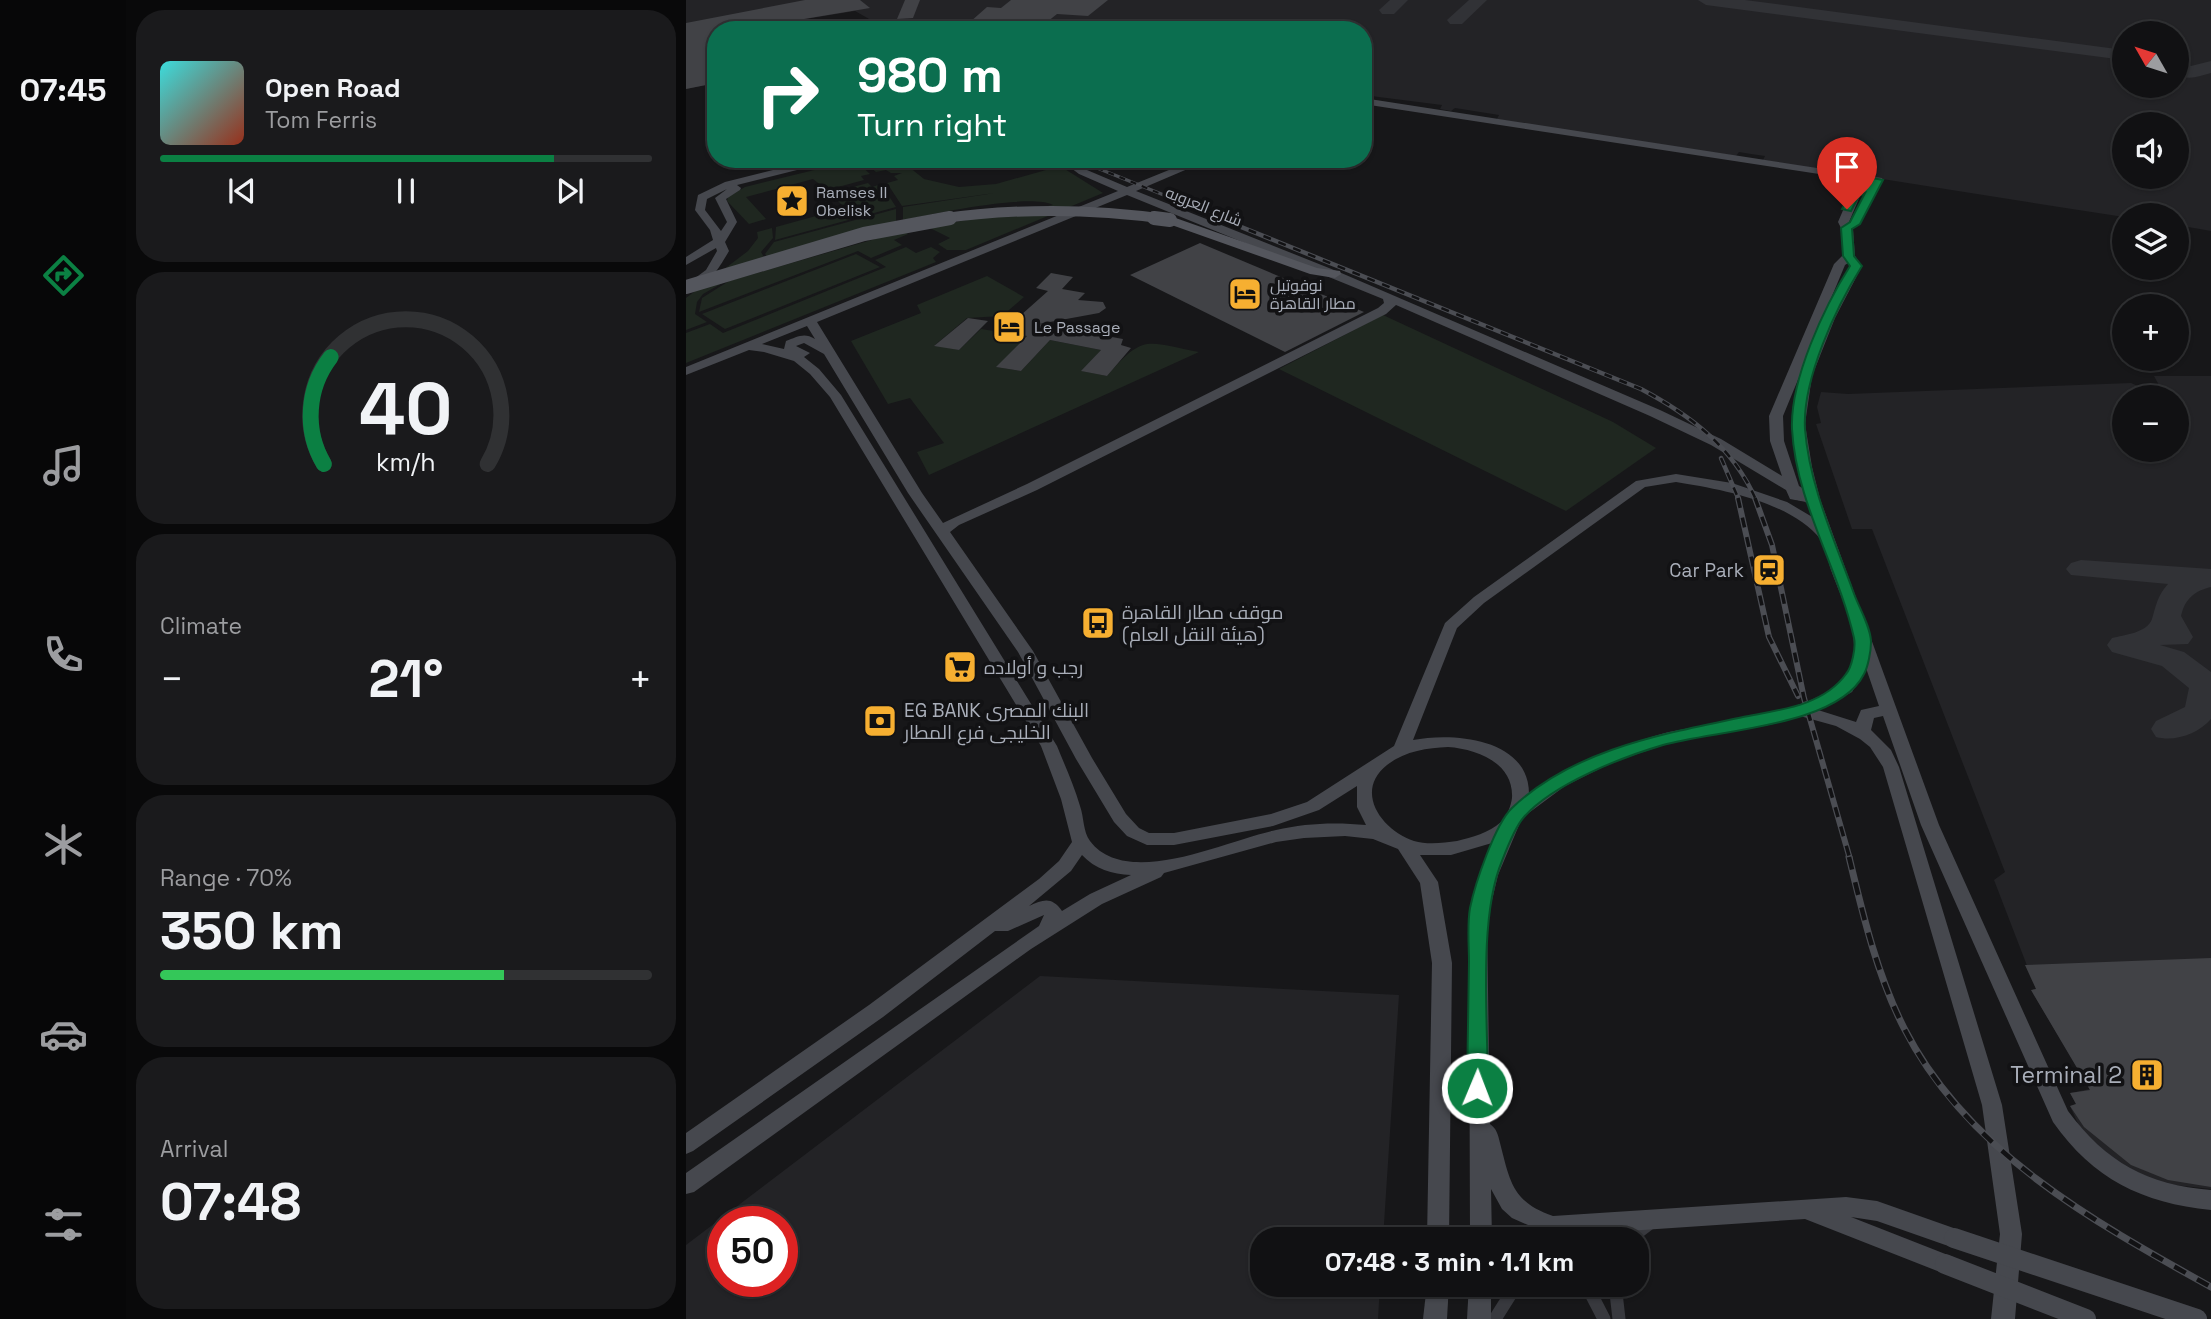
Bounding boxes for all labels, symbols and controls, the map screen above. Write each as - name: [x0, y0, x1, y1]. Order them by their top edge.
- north arrow: [2112, 21, 2189, 98]
- map controls: [2112, 21, 2189, 462]
- text: 980 m: [857, 44, 1003, 106]
- icon: right: [742, 49, 833, 140]
- text: 07:45: [20, 70, 106, 110]
- text: Open Road: [265, 71, 401, 105]
- text: Tom Ferris: [265, 105, 377, 135]
- text: Turn right: [857, 105, 1007, 145]
- button: sound: [2112, 112, 2189, 189]
- pin: [1817, 137, 1877, 209]
- icon: arrive: [1828, 148, 1866, 186]
- icon: previous: [223, 172, 261, 210]
- icon: pause: [387, 172, 425, 210]
- icon: next: [551, 172, 589, 210]
- place icon: Ramses II Obelisk: [773, 182, 811, 220]
- place label: Ramses II Obelisk: [816, 182, 887, 221]
- street label: شارع العروبه: [1162, 182, 1245, 232]
- button: layers: [2112, 203, 2189, 280]
- icon: directions: [39, 251, 88, 300]
- hotel icon: نوفوتيل مطار القاهرة: [1226, 275, 1264, 313]
- place label: نوفوتيل مطار القاهرة: [1270, 275, 1356, 314]
- button: +: [2112, 294, 2189, 371]
- hotel icon: Le Passage: [990, 308, 1028, 346]
- place label: Le Passage: [1034, 317, 1120, 338]
- text: 40: [359, 362, 453, 455]
- button: −: [2112, 385, 2189, 462]
- icon: music: [39, 441, 88, 490]
- text: km/h: [376, 445, 436, 477]
- station icon: Car Park: [1750, 551, 1788, 589]
- place label: Car Park: [1669, 558, 1744, 583]
- place label: موقف مطار القاهرة (هيئة النقل العام): [1122, 600, 1284, 648]
- bus stop icon: موقف مطار القاهرة (هيئة النقل العام): [1079, 604, 1117, 642]
- text: Climate: [160, 611, 242, 641]
- icon: phone: [39, 630, 88, 679]
- text: 21°: [369, 646, 443, 712]
- supermarket icon: رجب و أولاده: [941, 648, 979, 686]
- text: −: [160, 655, 184, 703]
- text: +: [628, 655, 652, 703]
- place label: رجب و أولاده: [984, 655, 1083, 680]
- place label: EG BANK البنك المصرى الخليجى فرع المطار: [903, 698, 1089, 746]
- bank icon: EG BANK البنك المصرى الخليجى فرع المطار: [861, 702, 899, 740]
- icon: climate: [39, 820, 88, 869]
- text: Range · 70%: [160, 863, 292, 893]
- text: 350 km: [160, 898, 343, 964]
- icon: car: [39, 1010, 88, 1059]
- position arrow: [1440, 1051, 1514, 1125]
- building icon: Terminal 2: [2128, 1056, 2166, 1094]
- place label: Terminal 2: [2010, 1060, 2122, 1090]
- text: Arrival: [160, 1134, 228, 1164]
- text: 07:48: [160, 1169, 301, 1235]
- icon: filters: [39, 1200, 88, 1249]
- speed limit sign: 50: [707, 1206, 798, 1297]
- text: 07:48 · 3 min · 1.1 km: [1325, 1245, 1574, 1279]

